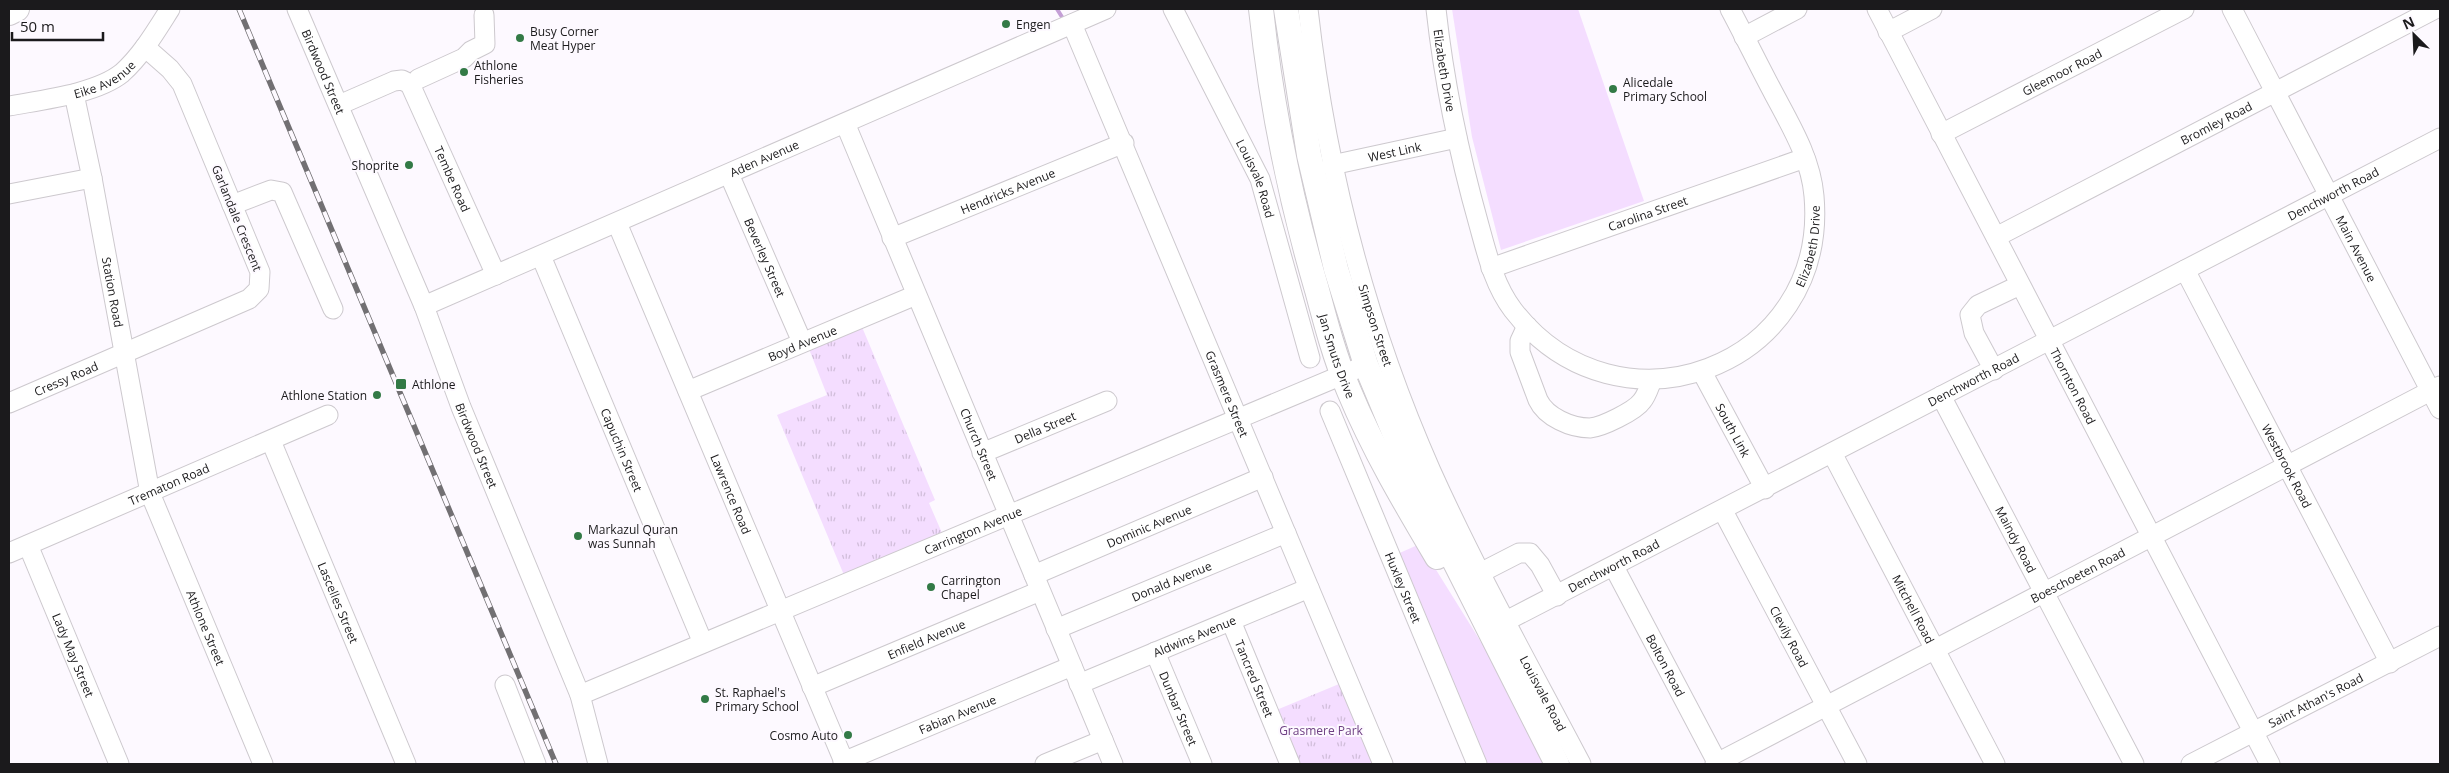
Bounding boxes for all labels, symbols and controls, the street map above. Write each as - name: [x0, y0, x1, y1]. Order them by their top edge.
- scale bar: [12, 10, 104, 42]
- north arrow: [2389, 10, 2439, 60]
- text: N: [2399, 12, 2418, 34]
- text: 50 m: [20, 16, 55, 36]
- place label: Engen: [1016, 16, 1051, 33]
- marker: Engen: [1000, 18, 1012, 30]
- place label: Busy Corner Meat Hyper: [530, 23, 599, 54]
- street label: Birdwood Street: [298, 26, 349, 117]
- street label: Elizabeth Drive: [1430, 28, 1460, 113]
- marker: Busy Corner Meat Hyper: [514, 32, 526, 44]
- street label: Gleemoor Road: [2019, 44, 2105, 99]
- street label: Eike Avenue: [72, 56, 139, 102]
- place label: Athlone Fisheries: [474, 57, 524, 88]
- marker: Athlone Fisheries: [458, 66, 470, 78]
- place label: Alicedale Primary School: [1623, 74, 1707, 105]
- marker: Alicedale Primary School: [1607, 83, 1619, 95]
- street label: Bromley Road: [2177, 97, 2255, 148]
- street label: Aden Avenue: [727, 135, 802, 180]
- street label: Louisvale Road: [1232, 136, 1279, 220]
- street label: West Link: [1366, 137, 1423, 165]
- street label: Tembe Road: [431, 143, 475, 214]
- place label: Shoprite: [352, 157, 399, 174]
- marker: Shoprite: [403, 159, 415, 171]
- street label: Garlandale Crescent: [208, 162, 266, 274]
- street label: Denchworth Road: [2284, 163, 2382, 224]
- street label: Hendricks Avenue: [958, 164, 1058, 218]
- street label: Carolina Street: [1606, 191, 1690, 235]
- street label: Elizabeth Drive: [1791, 205, 1823, 290]
- street label: Main Avenue: [2332, 212, 2381, 285]
- street label: Beverley Street: [741, 215, 790, 300]
- street label: Station Road: [98, 256, 128, 329]
- street label: Simpson Street: [1355, 282, 1397, 368]
- street label: Jan Smuts Drive: [1315, 311, 1360, 401]
- street label: Boyd Avenue: [765, 321, 840, 365]
- street label: Thornton Road: [2046, 345, 2100, 427]
- street label: Grasmere Street: [1202, 348, 1253, 439]
- street label: Denchworth Road: [1925, 349, 2022, 410]
- street label: Cressy Road: [31, 357, 101, 400]
- place label: Athlone: [412, 376, 456, 393]
- marker: Athlone: [394, 377, 408, 391]
- place label: Athlone Station: [281, 387, 367, 404]
- marker: Athlone Station: [371, 389, 383, 401]
- street label: Birdwood Street: [452, 400, 502, 491]
- street label: South Link: [1712, 400, 1755, 461]
- street label: Capuchin Street: [597, 405, 647, 494]
- street label: Church Street: [957, 405, 1002, 483]
- street label: Della Street: [1012, 407, 1078, 447]
- street label: Westbrook Road: [2258, 421, 2316, 511]
- street label: Lawrence Road: [707, 451, 756, 537]
- street label: Trematon Road: [126, 459, 212, 509]
- street label: Dominic Avenue: [1104, 500, 1194, 552]
- street label: Carrington Avenue: [921, 502, 1025, 558]
- street label: Maindy Road: [1992, 503, 2041, 576]
- place label: Markazul Quran was Sunnah: [588, 521, 678, 552]
- marker: Markazul Quran was Sunnah: [572, 530, 584, 542]
- street label: Denchworth Road: [1565, 535, 1662, 596]
- street label: Boeschoeten Road: [2027, 543, 2128, 607]
- street label: Huxley Street: [1381, 549, 1426, 625]
- street label: Donald Avenue: [1129, 556, 1214, 605]
- street label: Lascelles Street: [314, 559, 363, 646]
- street label: Mitchell Road: [1889, 571, 1939, 646]
- place label: Carrington Chapel: [941, 572, 1001, 603]
- marker: Carrington Chapel: [925, 581, 937, 593]
- street label: Athlone Street: [183, 587, 229, 668]
- street label: Clevily Road: [1766, 603, 1813, 670]
- street label: Lady May Street: [49, 610, 99, 700]
- street label: Aldwins Avenue: [1150, 611, 1239, 661]
- street label: Enfield Avenue: [885, 615, 968, 663]
- street label: Bolton Road: [1642, 631, 1689, 699]
- street label: Tancred Street: [1231, 637, 1278, 719]
- street label: Louisvale Road: [1516, 652, 1571, 734]
- street label: Dunbar Street: [1155, 669, 1202, 748]
- street label: Saint Athan's Road: [2265, 669, 2366, 731]
- place label: St. Raphael's Primary School: [715, 684, 799, 715]
- street label: Fabian Avenue: [916, 690, 999, 738]
- marker: St. Raphael's Primary School: [699, 693, 711, 705]
- park label: Grasmere Park: [1279, 722, 1364, 739]
- place label: Cosmo Auto: [770, 727, 838, 744]
- marker: Cosmo Auto: [842, 729, 854, 741]

